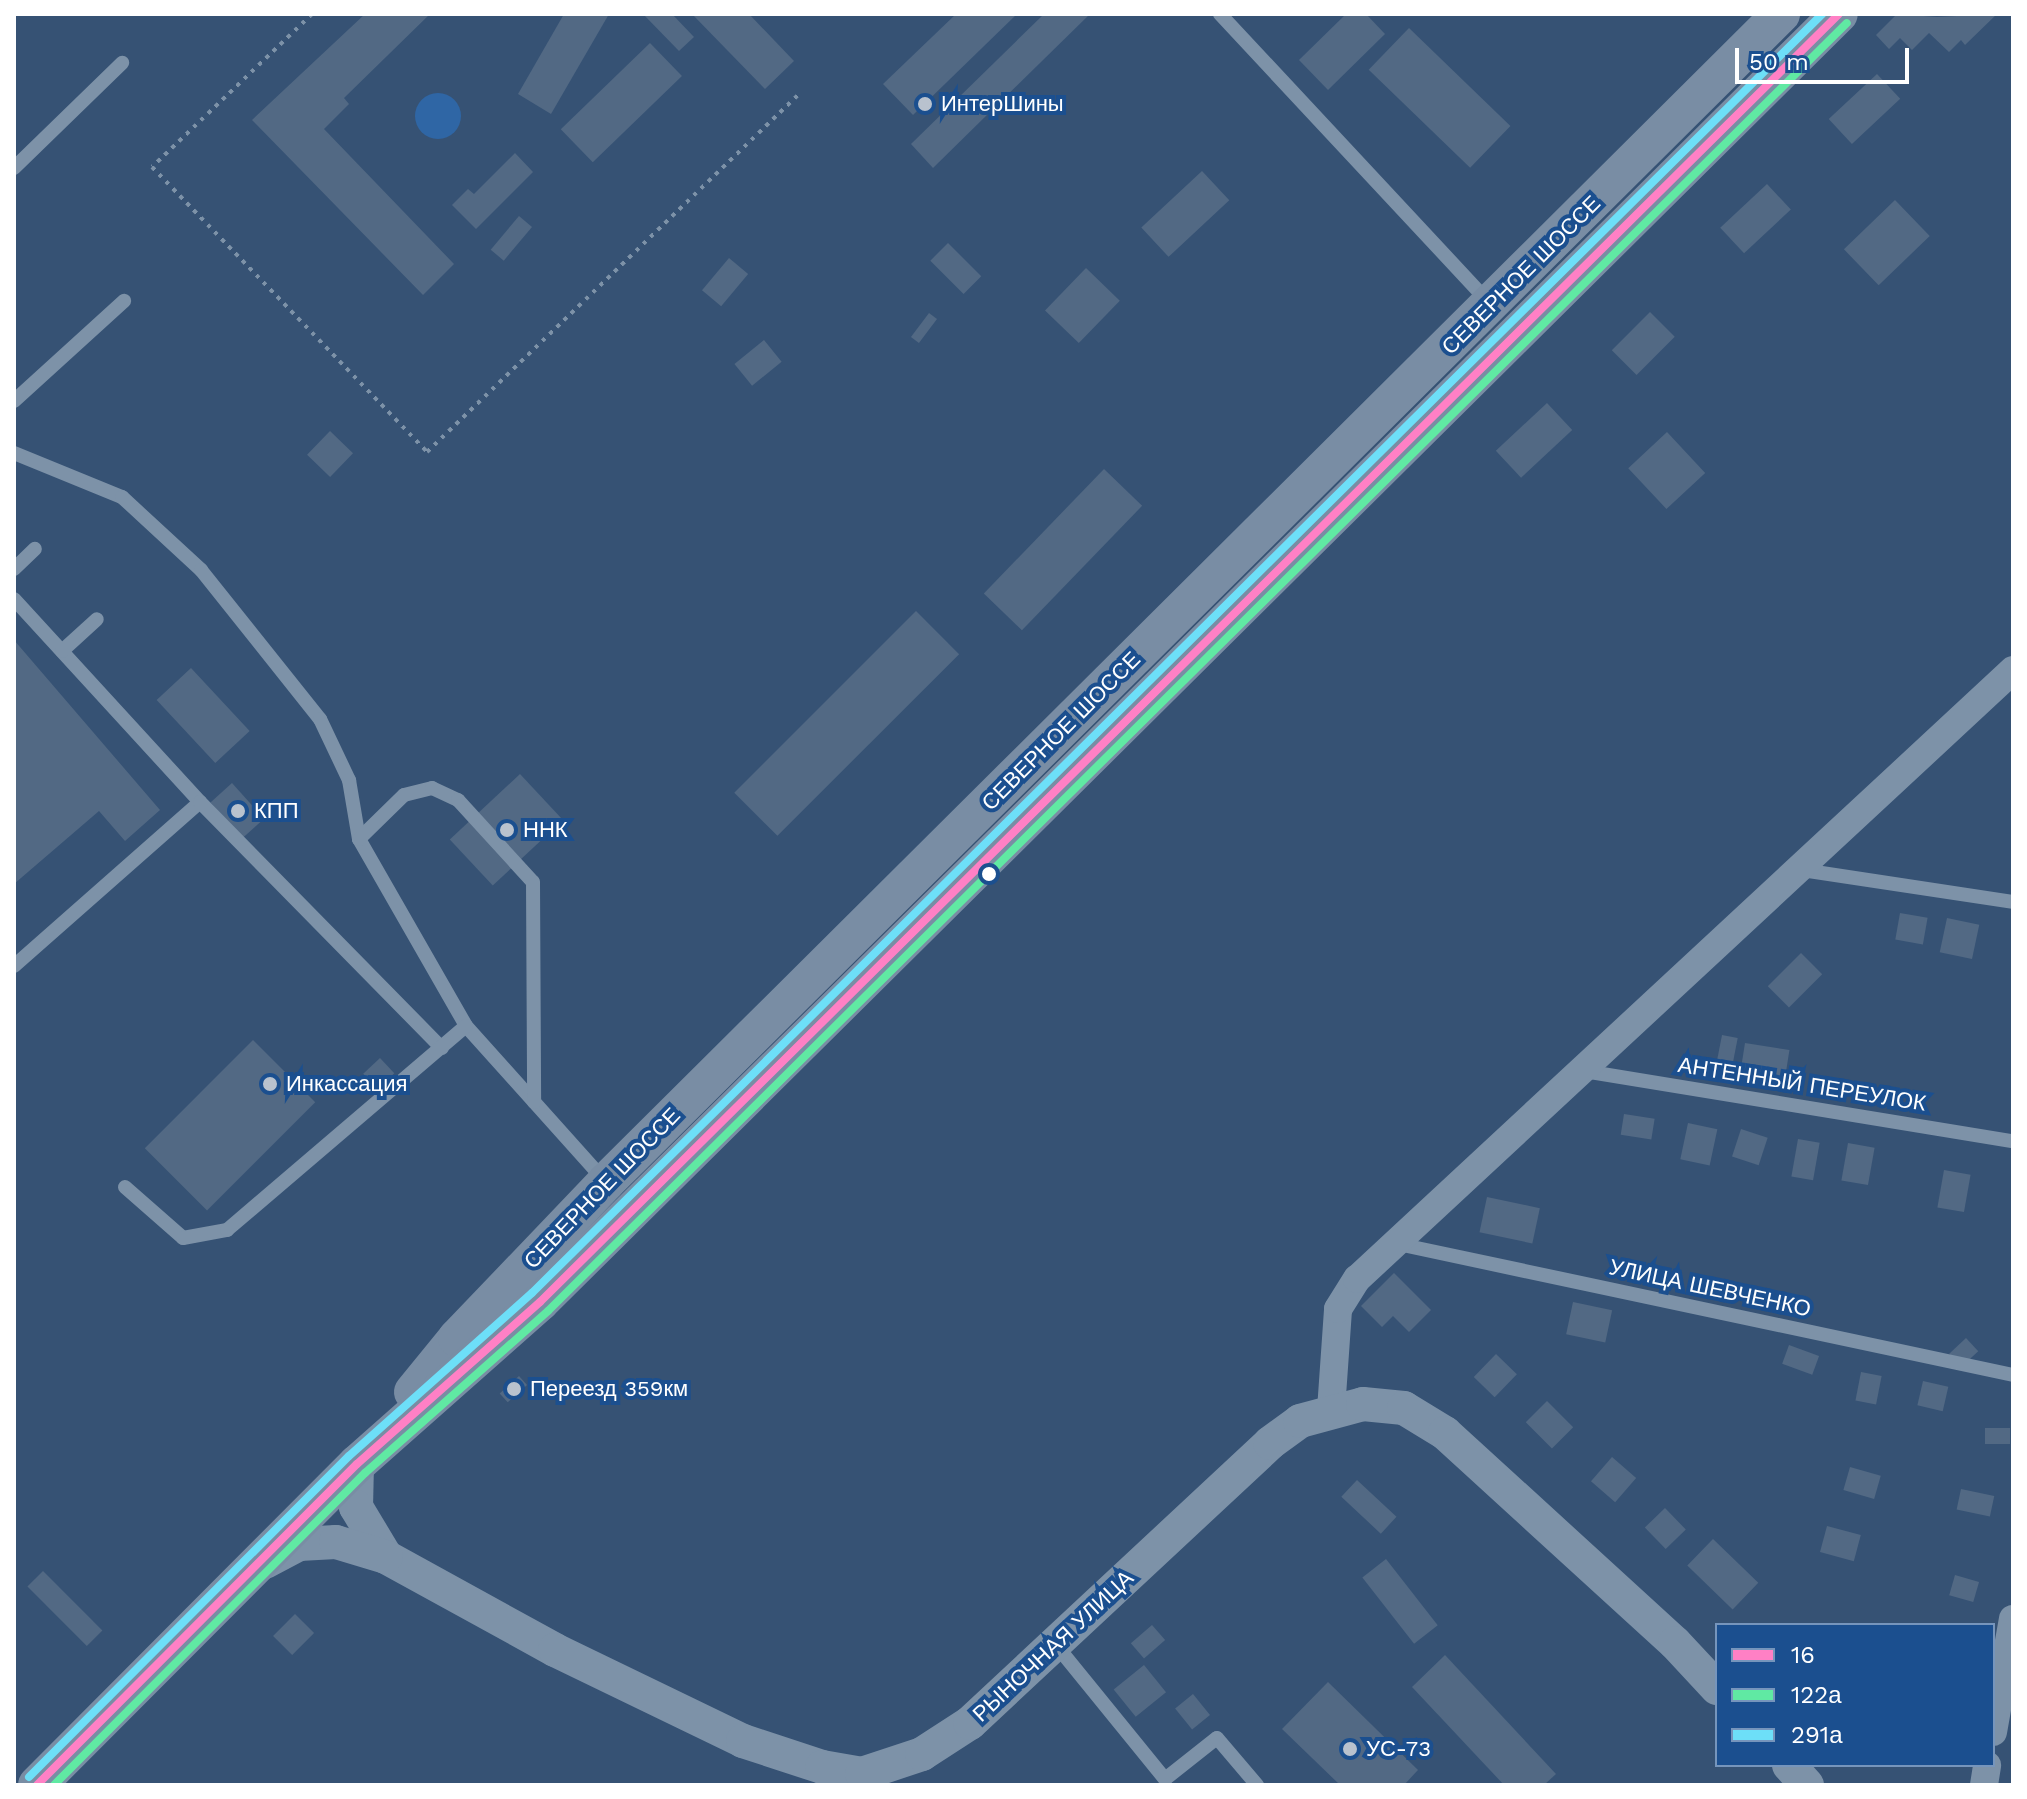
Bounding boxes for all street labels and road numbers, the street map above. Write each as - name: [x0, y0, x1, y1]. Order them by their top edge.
- street label: СЕВЕРНОЕ ШОССЕ: [1436, 190, 1606, 360]
- street label: СЕВЕРНОЕ ШОССЕ: [976, 646, 1146, 816]
- street label: АНТЕННЫЙ ПЕРЕУЛОК: [1676, 1051, 1928, 1117]
- street label: СЕВЕРНОЕ ШОССЕ: [518, 1102, 686, 1274]
- street label: УЛИЦА ШЕВЧЕНКО: [1607, 1254, 1813, 1322]
- street label: РЫНОЧНАЯ УЛИЦА: [967, 1565, 1139, 1727]

